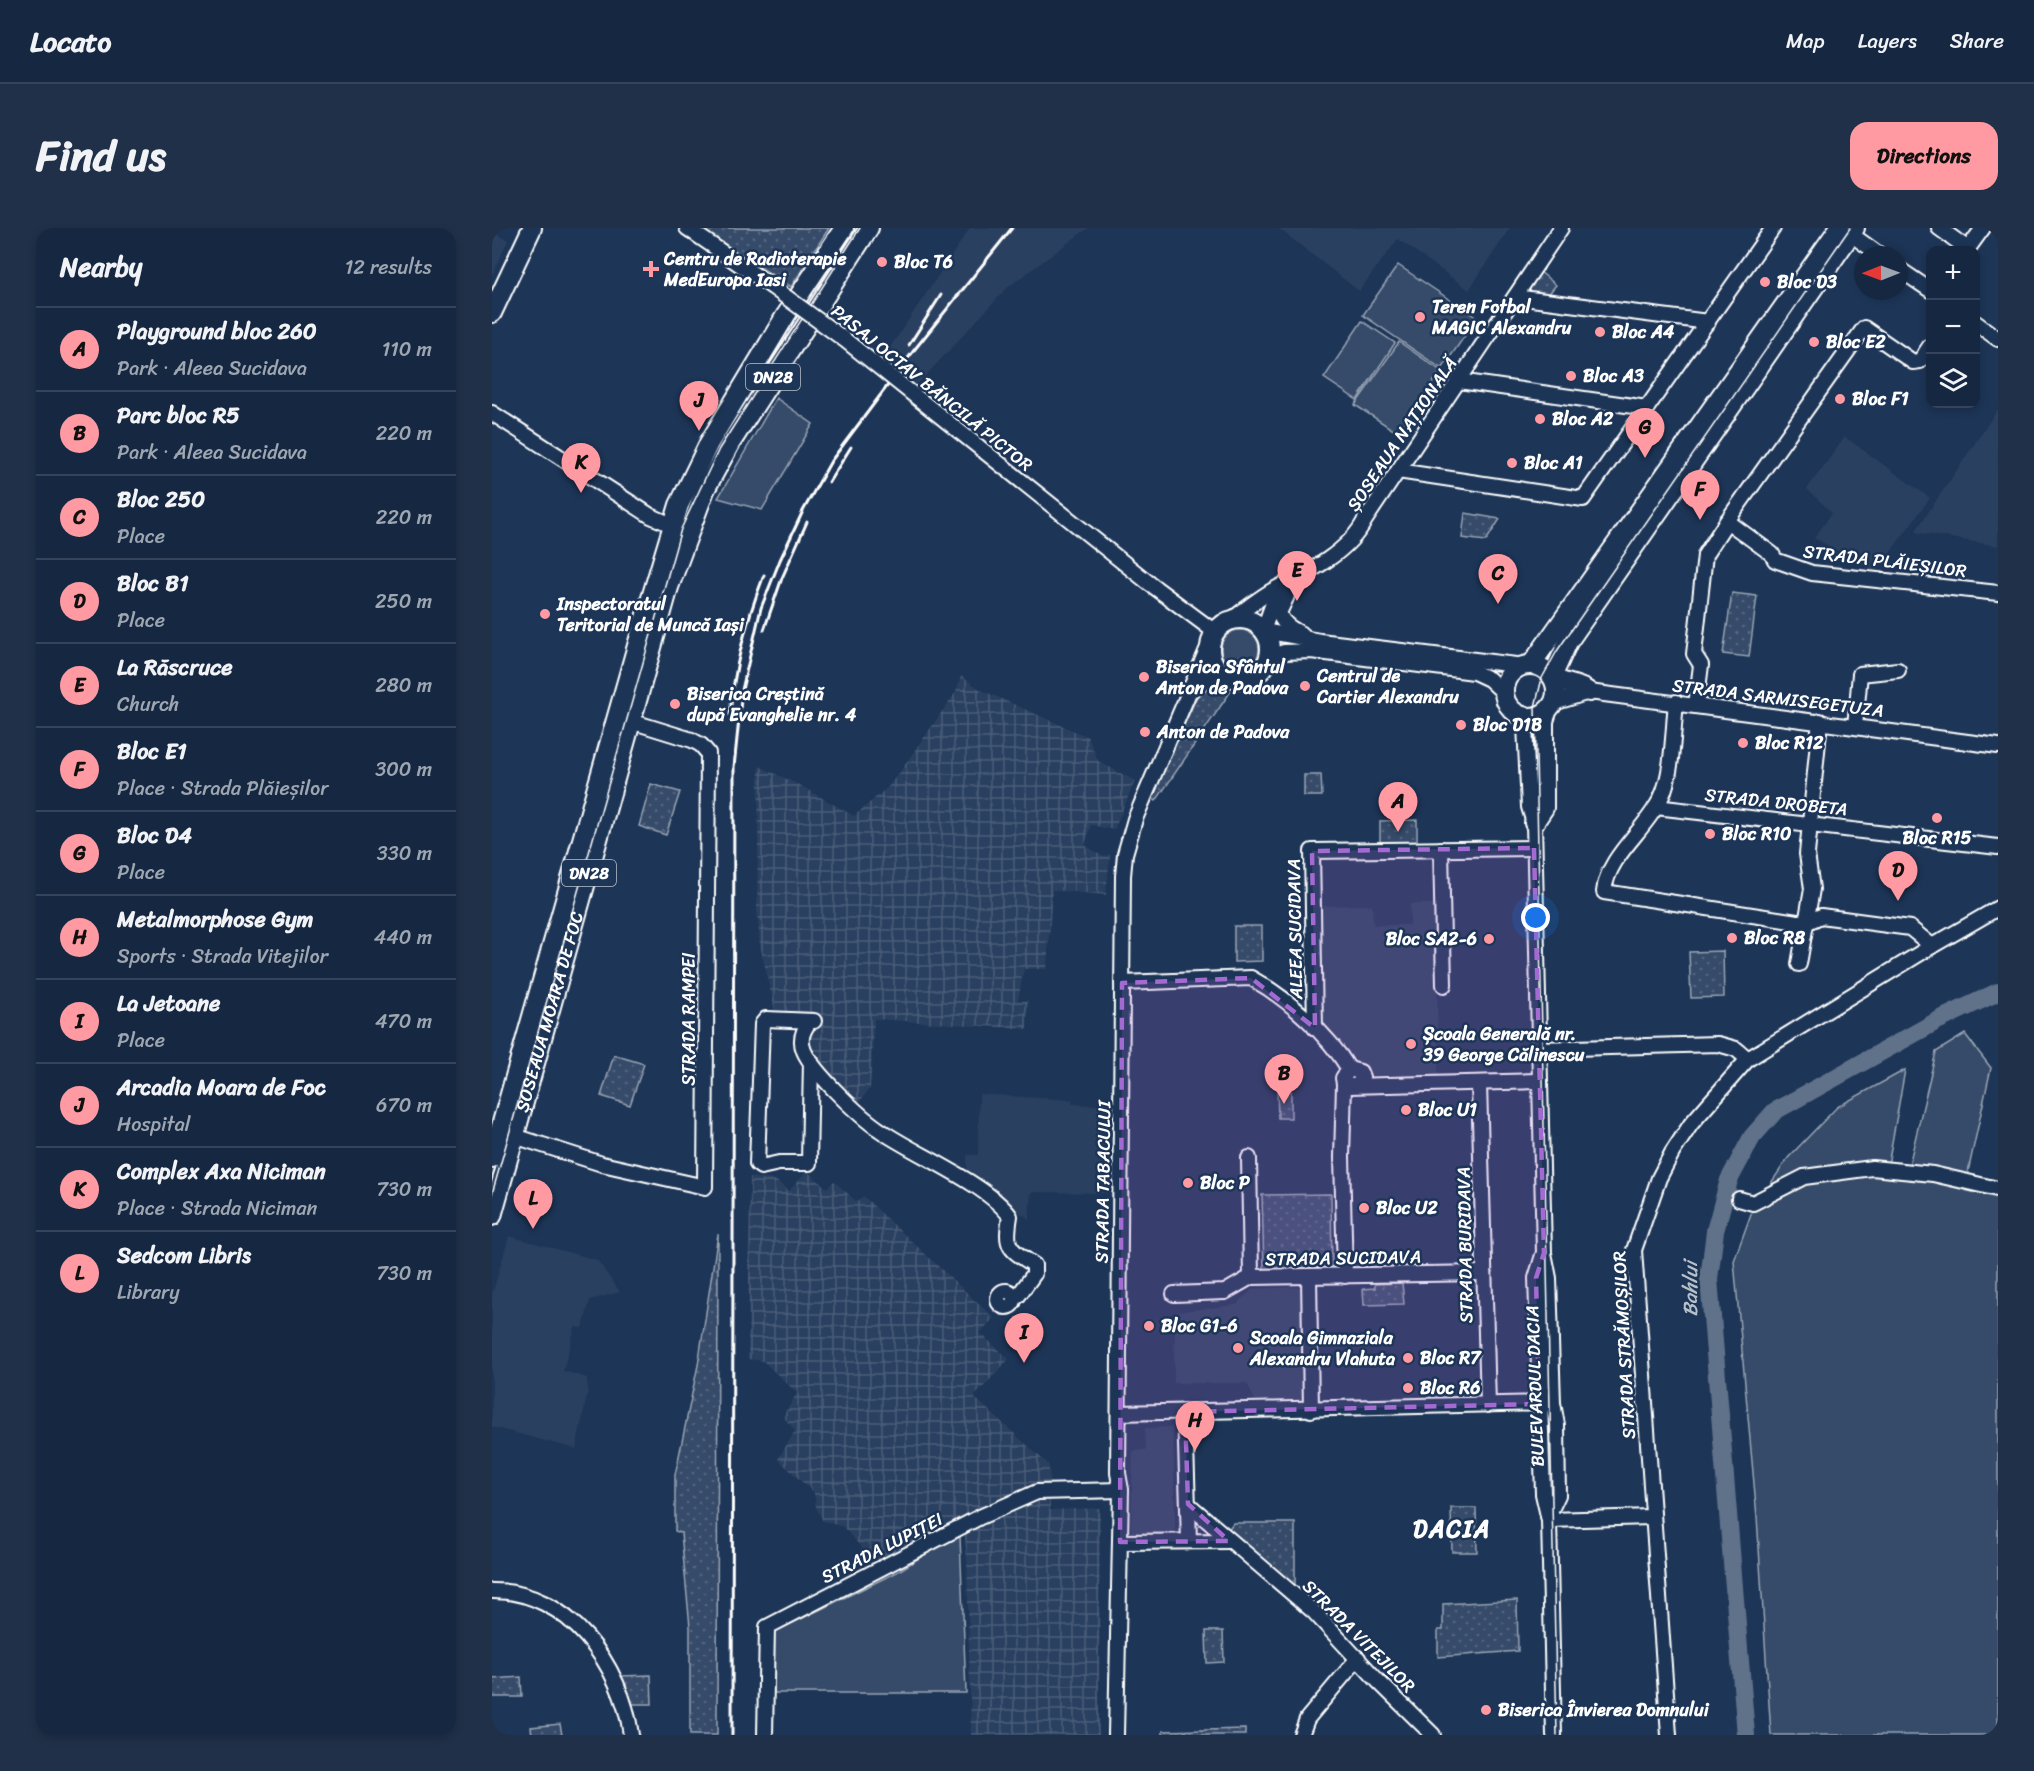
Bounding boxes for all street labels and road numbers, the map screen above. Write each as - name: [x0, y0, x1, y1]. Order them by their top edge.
- street label: PASAJ OCTAV BĂNCILĂ PICTOR: [824, 296, 1040, 480]
- street label: ȘOSEAUA NAȚIONALĂ: [1338, 349, 1467, 518]
- road number: DN28: [746, 364, 800, 390]
- street label: STRADA PLĂIEȘILOR: [1801, 535, 1969, 587]
- street label: STRADA SARMISEGETUZA: [1671, 669, 1885, 727]
- street label: STRADA DROBETA: [1703, 779, 1849, 825]
- street label: ALEEA SUCIDAVA: [1278, 858, 1312, 1001]
- road number: DN28: [562, 860, 616, 886]
- street label: ȘOSEAUA MOARA DE FOC: [506, 908, 593, 1116]
- street label: STRADA RAMPEI: [673, 952, 705, 1086]
- street label: STRADA TABACULUI: [1086, 1098, 1120, 1264]
- street label: STRADA BURIDAVA: [1448, 1167, 1482, 1323]
- street label: STRADA SUCIDAVA: [1265, 1241, 1421, 1275]
- street label: STRADA STRĂMOȘILOR: [1603, 1250, 1645, 1440]
- street label: BULEVARDUL DACIA: [1516, 1305, 1554, 1467]
- street label: STRADA LUPIȚEI: [815, 1503, 949, 1593]
- street label: STRADA VITEJILOR: [1295, 1572, 1424, 1701]

